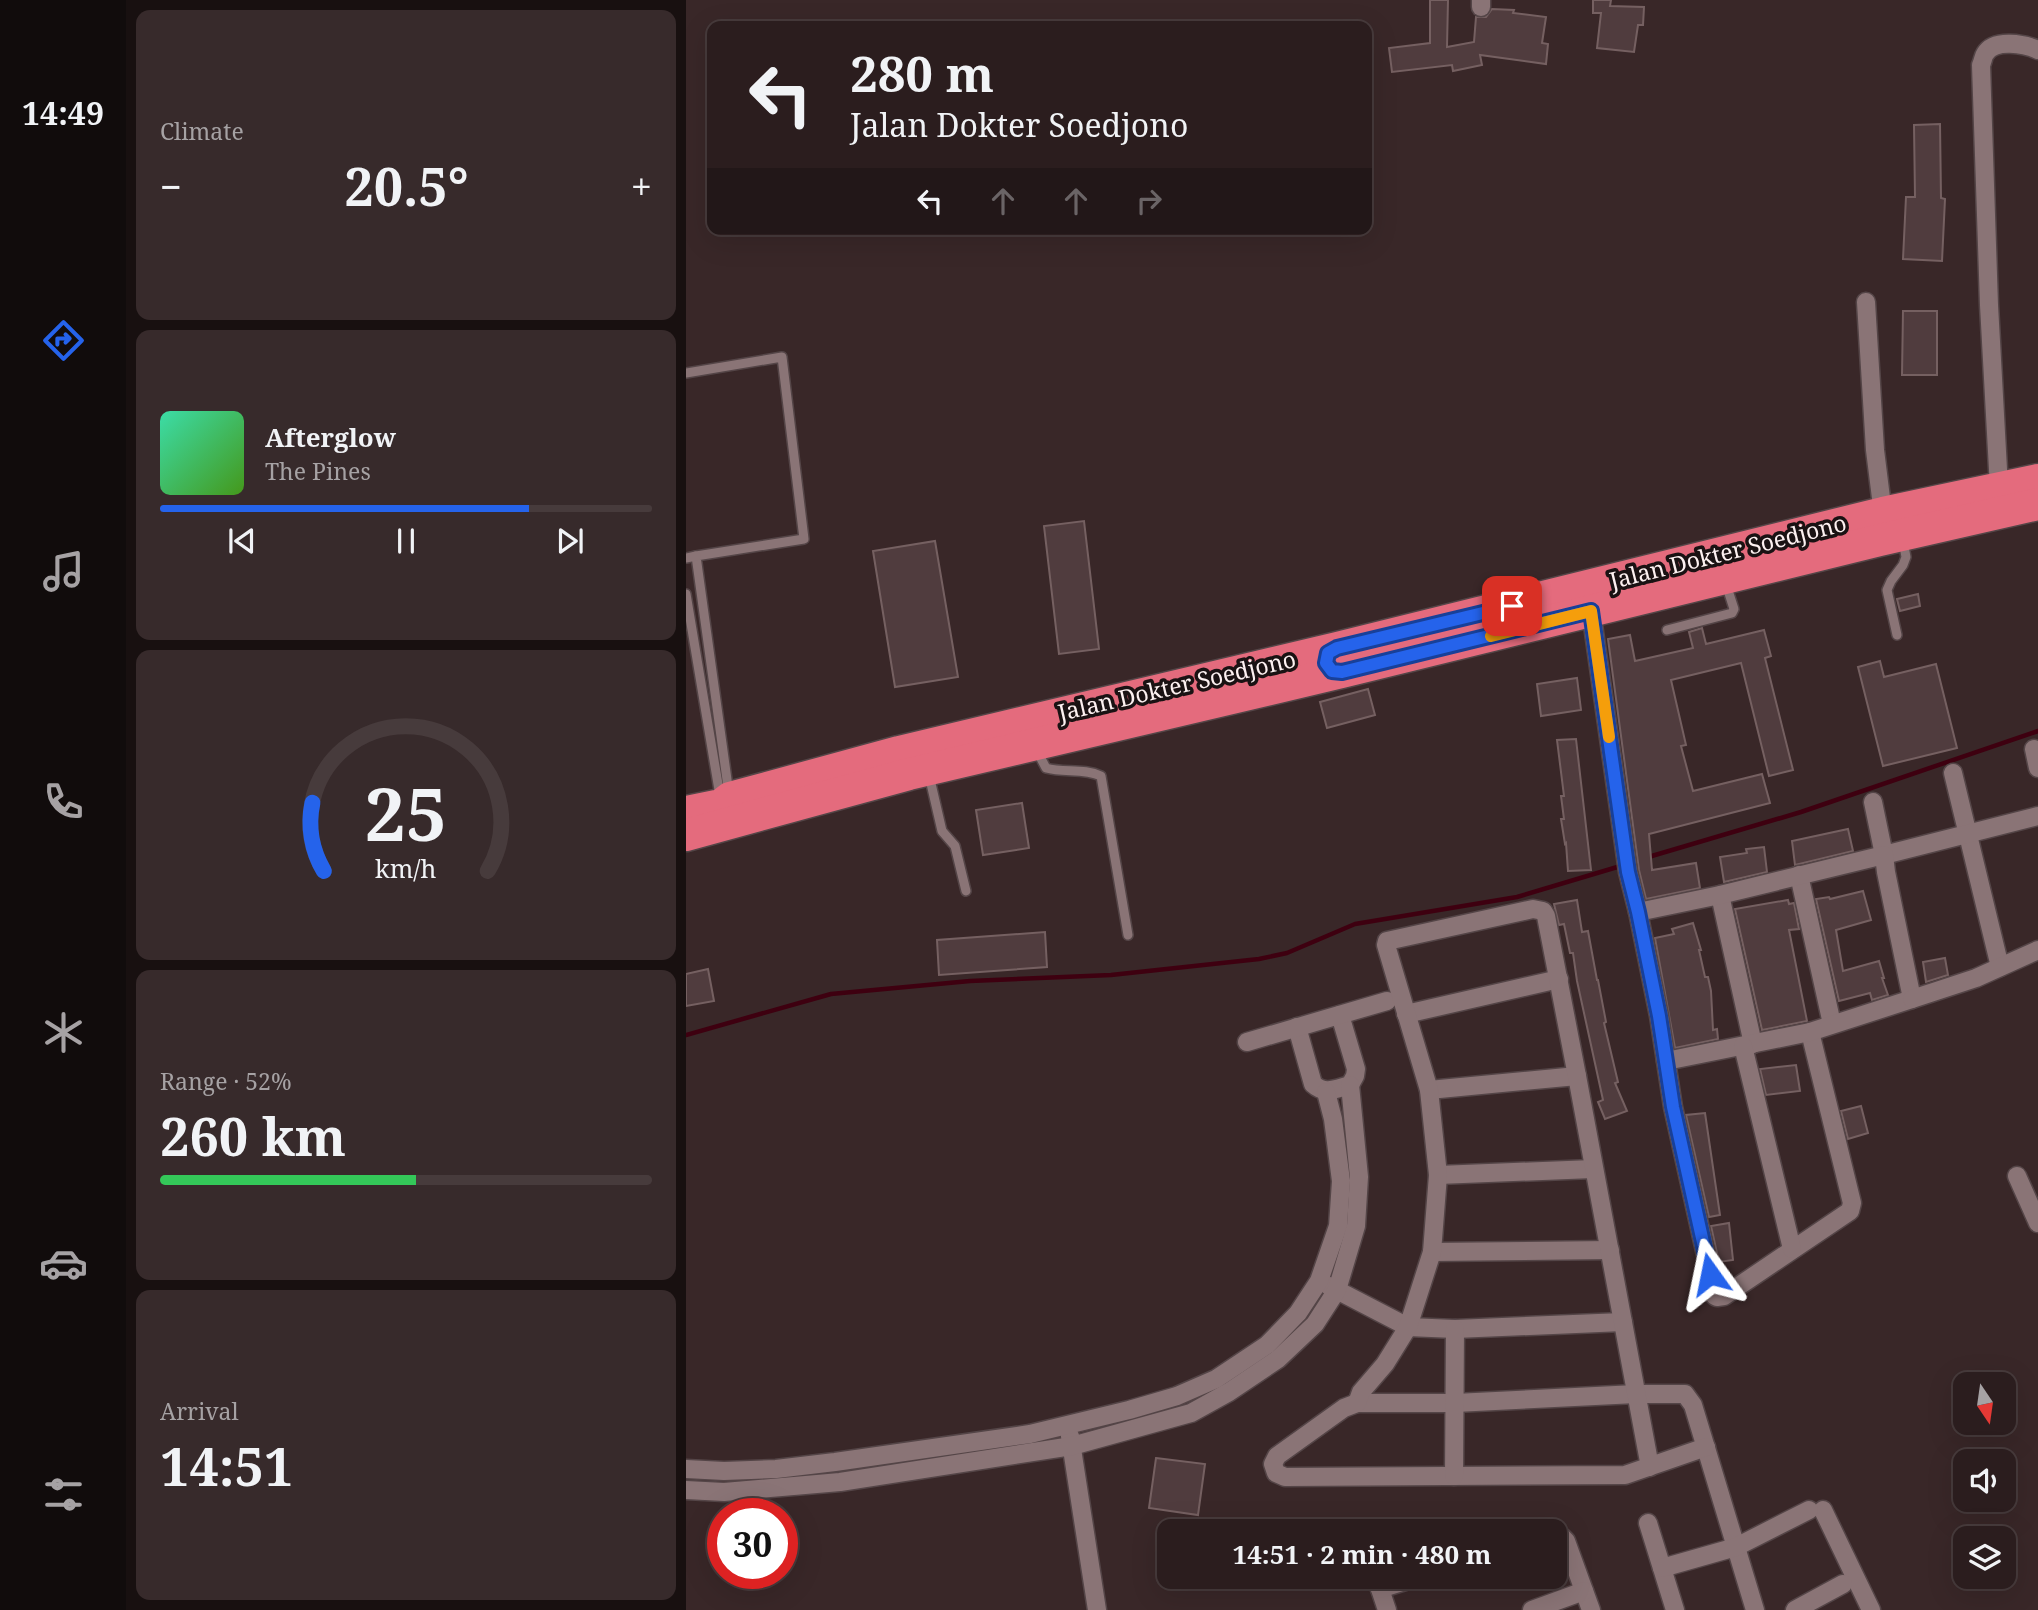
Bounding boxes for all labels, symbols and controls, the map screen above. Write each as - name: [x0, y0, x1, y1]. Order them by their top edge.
- text: 280 m: [850, 40, 994, 106]
- icon: left: [735, 49, 826, 140]
- text: 14:49: [22, 91, 104, 134]
- text: Jalan Dokter Soedjono: [850, 103, 1188, 146]
- text: Climate: [160, 115, 244, 147]
- text: 20.5°: [344, 150, 469, 221]
- text: −: [160, 160, 182, 212]
- text: +: [631, 160, 652, 212]
- icon: left: [911, 182, 949, 220]
- icon: ahead: [984, 182, 1022, 220]
- icon: ahead: [1057, 182, 1095, 220]
- icon: right: [1130, 182, 1168, 220]
- icon: directions: [39, 316, 88, 365]
- text: Afterglow: [265, 419, 396, 455]
- text: The Pines: [265, 455, 371, 487]
- street label: Jalan Dokter Soedjono: [1605, 506, 1850, 596]
- icon: previous: [223, 522, 261, 560]
- icon: pause: [387, 522, 425, 560]
- icon: next: [551, 522, 589, 560]
- icon: music: [39, 547, 88, 596]
- pin: [1482, 576, 1542, 636]
- icon: arrive: [1493, 587, 1531, 625]
- street label: Jalan Dokter Soedjono: [1054, 642, 1299, 728]
- text: 25: [365, 763, 447, 862]
- icon: phone: [39, 777, 88, 826]
- text: km/h: [375, 851, 437, 885]
- icon: climate: [39, 1008, 88, 1057]
- text: Range · 52%: [160, 1065, 292, 1097]
- text: 260 km: [160, 1100, 346, 1171]
- position arrow: [1673, 1237, 1747, 1311]
- icon: car: [39, 1239, 88, 1288]
- north arrow: [1953, 1372, 2016, 1435]
- map controls: [1953, 1372, 2016, 1589]
- text: Arrival: [160, 1395, 239, 1427]
- text: 14:51: [160, 1430, 293, 1501]
- button: sound: [1953, 1449, 2016, 1512]
- icon: filters: [39, 1470, 88, 1519]
- speed limit sign: 30: [707, 1498, 798, 1589]
- button: layers: [1953, 1526, 2016, 1589]
- text: 14:51 · 2 min · 480 m: [1232, 1536, 1492, 1572]

